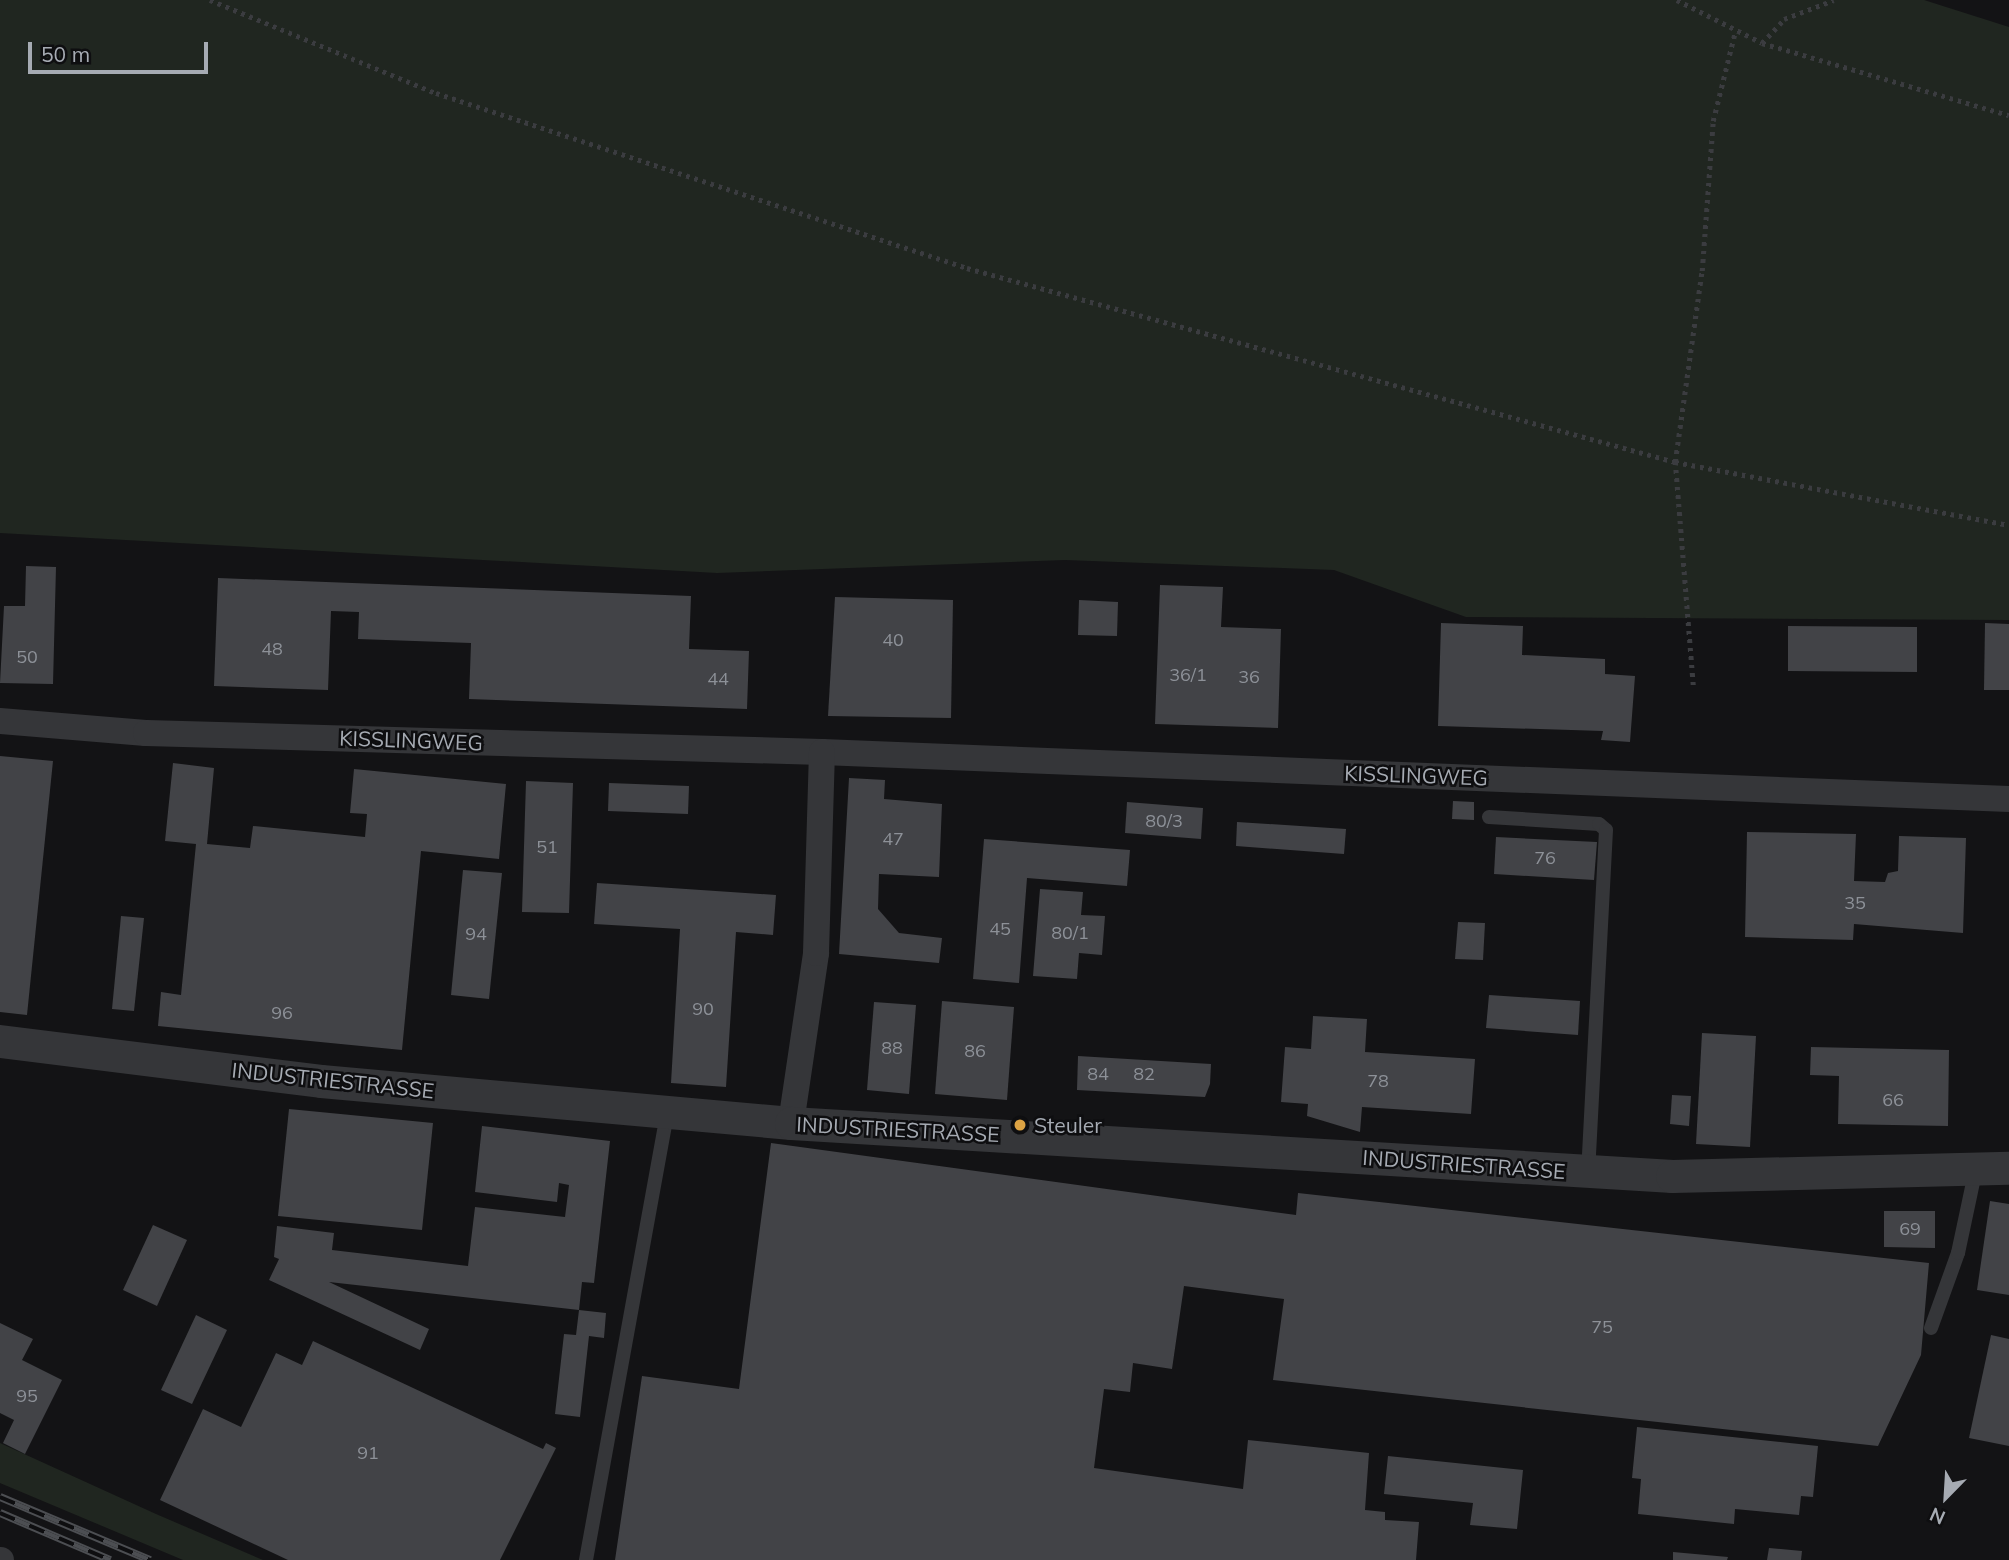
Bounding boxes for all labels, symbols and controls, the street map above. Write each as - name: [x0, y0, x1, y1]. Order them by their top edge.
- scale bar: [32, 28, 212, 72]
- text: 50 m: [41, 41, 90, 67]
- house number: 40: [882, 629, 904, 651]
- house number: 48: [261, 638, 283, 660]
- house number: 50: [16, 646, 38, 668]
- house number: 36/1: [1169, 664, 1207, 686]
- house number: 36: [1238, 666, 1260, 688]
- house number: 44: [707, 668, 729, 690]
- street label: KISSLINGWEG: [339, 725, 483, 755]
- street label: KISSLINGWEG: [1344, 760, 1488, 790]
- house number: 80/3: [1145, 810, 1183, 832]
- house number: 47: [882, 828, 904, 850]
- house number: 51: [536, 836, 558, 858]
- house number: 76: [1534, 847, 1556, 869]
- house number: 35: [1844, 892, 1866, 914]
- house number: 45: [989, 918, 1011, 940]
- house number: 80/1: [1051, 922, 1089, 944]
- house number: 94: [465, 923, 487, 945]
- house number: 90: [692, 998, 714, 1020]
- house number: 96: [271, 1002, 293, 1024]
- house number: 88: [881, 1037, 903, 1059]
- house number: 86: [964, 1040, 986, 1062]
- street label: INDUSTRIESTRASSE: [231, 1057, 435, 1103]
- house number: 84: [1087, 1063, 1109, 1085]
- house number: 82: [1133, 1063, 1155, 1085]
- house number: 78: [1367, 1070, 1389, 1092]
- house number: 66: [1882, 1089, 1904, 1111]
- street label: INDUSTRIESTRASSE: [796, 1111, 1000, 1147]
- place label: Steuler: [1034, 1112, 1102, 1138]
- marker: Steuler: [1012, 1117, 1028, 1133]
- street label: INDUSTRIESTRASSE: [1362, 1144, 1566, 1184]
- house number: 69: [1899, 1218, 1921, 1240]
- house number: 75: [1591, 1316, 1613, 1338]
- house number: 95: [16, 1385, 38, 1407]
- house number: 91: [357, 1442, 379, 1464]
- north arrow: [1911, 1462, 1981, 1532]
- text: N: [1926, 1502, 1949, 1530]

